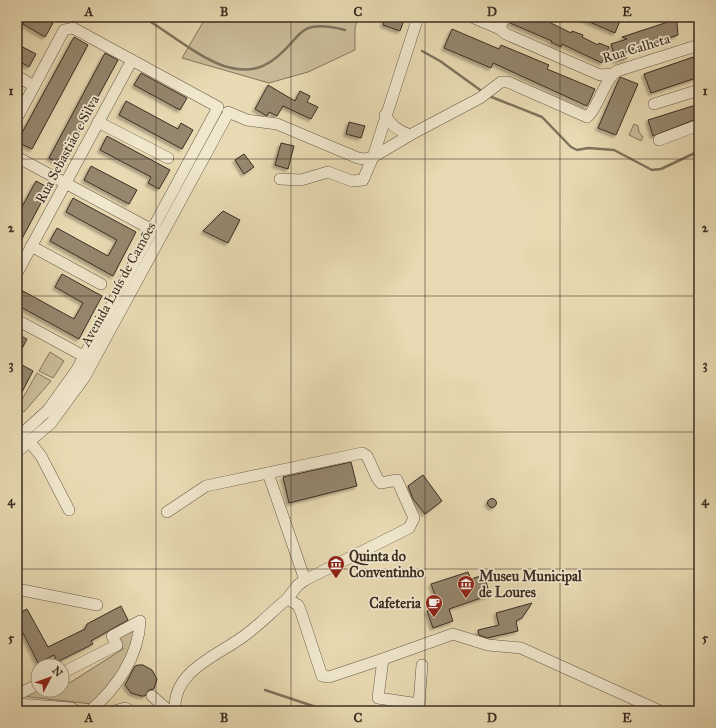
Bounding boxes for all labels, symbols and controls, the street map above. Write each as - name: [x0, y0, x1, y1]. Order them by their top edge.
- text: A: [84, 4, 94, 20]
- text: B: [220, 4, 229, 20]
- text: C: [354, 4, 363, 20]
- text: D: [487, 4, 497, 20]
- text: E: [622, 4, 632, 20]
- street label: Rua Calheta: [600, 30, 672, 67]
- text: 1: [8, 83, 14, 99]
- text: 1: [702, 83, 708, 99]
- street label: Rua Sebastião e Silva: [32, 92, 103, 206]
- street label: Avenida Luís de Camões: [77, 219, 160, 350]
- text: 2: [8, 220, 15, 236]
- text: 2: [702, 220, 709, 236]
- text: 3: [8, 357, 14, 373]
- text: 3: [702, 357, 708, 373]
- text: 4: [7, 493, 15, 509]
- text: 4: [701, 493, 709, 509]
- place label: Quinta do Conventinho: [349, 548, 424, 581]
- museum icon: Quinta do Conventinho: [326, 554, 346, 579]
- place label: Museu Municipal de Loures: [479, 568, 583, 601]
- museum icon: Museu Municipal de Loures: [456, 574, 476, 599]
- cafe icon: Cafeteria: [424, 593, 444, 618]
- place label: Cafeteria: [369, 595, 422, 612]
- text: 5: [8, 630, 15, 646]
- text: 5: [702, 630, 709, 646]
- north arrow: [30, 658, 70, 698]
- text: N: [49, 664, 66, 680]
- text: A: [84, 710, 94, 726]
- text: B: [220, 710, 229, 726]
- text: C: [354, 710, 363, 726]
- text: D: [487, 710, 497, 726]
- text: E: [622, 710, 632, 726]

